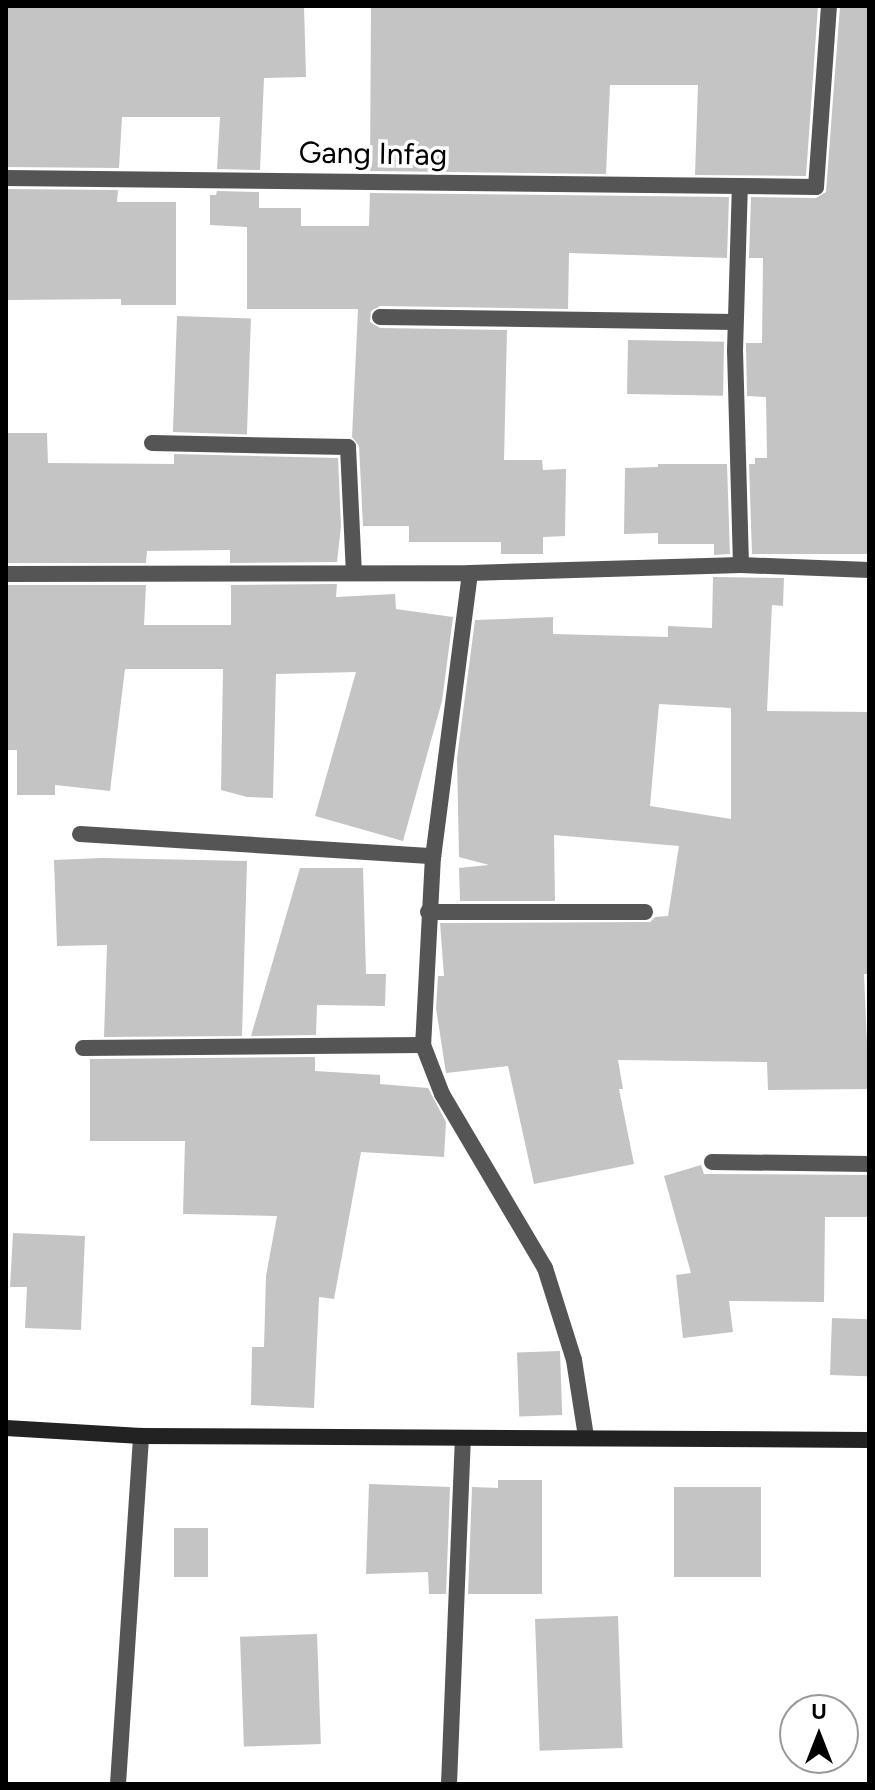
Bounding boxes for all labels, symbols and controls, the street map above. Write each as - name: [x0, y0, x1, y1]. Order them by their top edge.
- street label: Gang Infag: [298, 135, 448, 173]
- north arrow: [779, 1694, 859, 1774]
- text: U: [811, 1698, 827, 1725]

